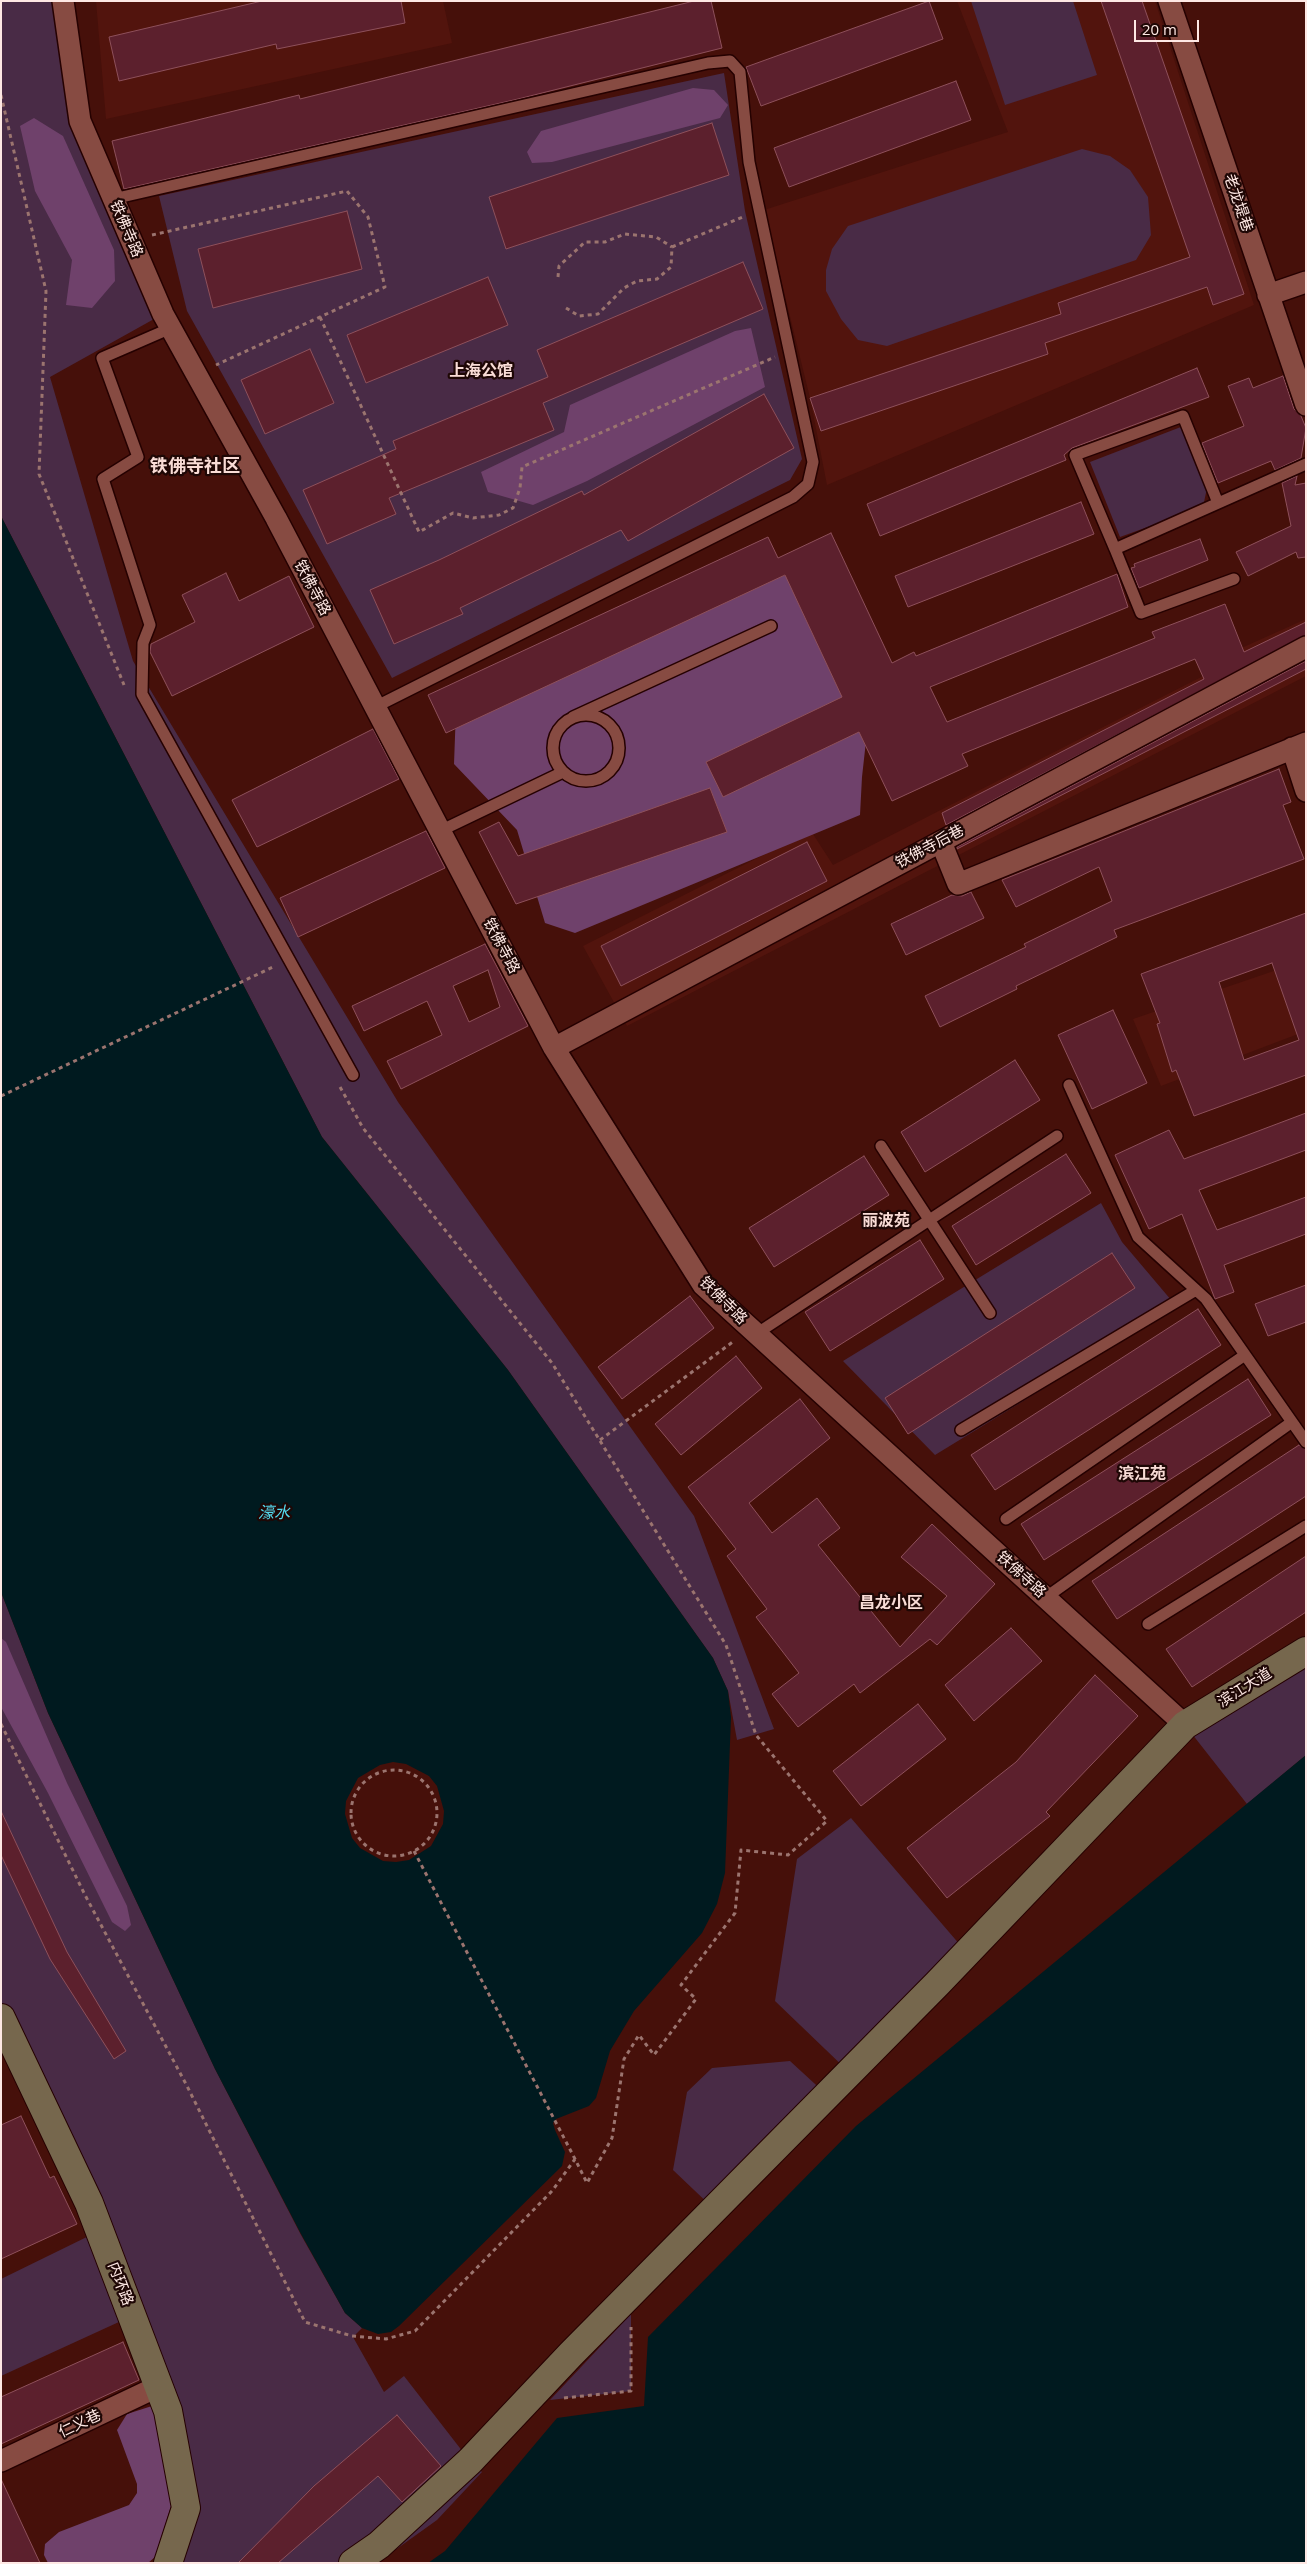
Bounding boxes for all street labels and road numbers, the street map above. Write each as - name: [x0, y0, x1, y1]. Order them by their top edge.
- street label: 老龙堤巷: [1220, 172, 1256, 234]
- street label: 铁佛寺路: [106, 198, 146, 260]
- street label: 铁佛寺路: [290, 557, 334, 619]
- street label: 铁佛寺后巷: [893, 821, 967, 873]
- street label: 铁佛寺路: [479, 915, 523, 977]
- street label: 铁佛寺路: [695, 1273, 751, 1329]
- street label: 铁佛寺路: [993, 1548, 1049, 1602]
- street label: 滨江大道: [1215, 1664, 1275, 1712]
- street label: 内环路: [104, 2260, 136, 2308]
- street label: 仁义巷: [56, 2406, 104, 2442]

